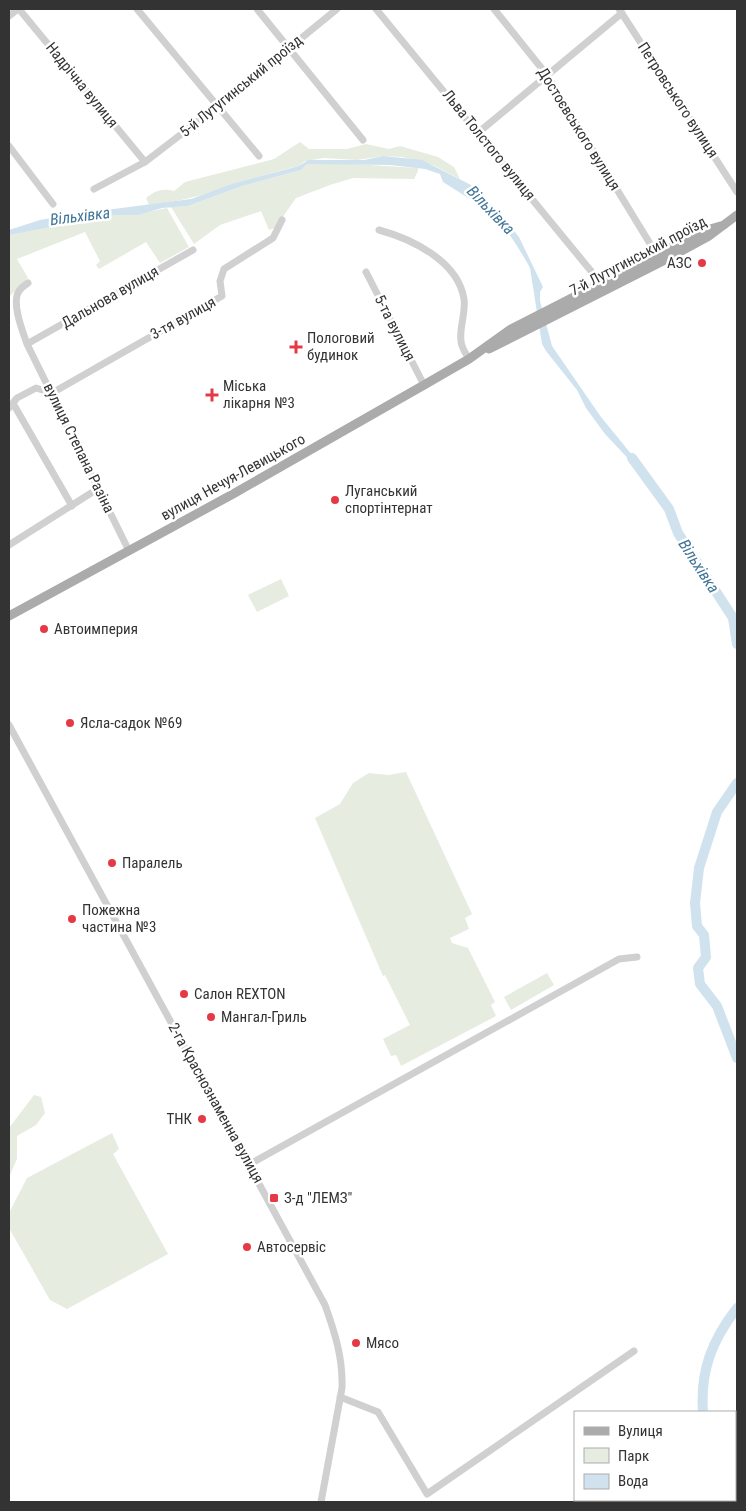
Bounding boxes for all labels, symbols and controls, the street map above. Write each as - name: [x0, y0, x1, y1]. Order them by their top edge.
- street label: 5-й Лутугинський проїзд: [176, 31, 306, 141]
- street label: Надрічна вулиця: [42, 39, 122, 131]
- street label: Петровського вулиця: [634, 39, 722, 161]
- street label: Достоєвського вулиця: [534, 64, 624, 194]
- street label: Льва Толстого вулиця: [439, 86, 539, 204]
- water label: Вільхівка: [463, 182, 519, 238]
- water label: Вільхівка: [49, 203, 111, 229]
- street label: 7-й Лутугинський проїзд: [567, 212, 709, 300]
- place label: АЗС: [667, 254, 692, 272]
- marker: АЗС: [696, 257, 708, 269]
- street label: Дальнова вулиця: [58, 262, 162, 332]
- street label: 5-та вулиця: [371, 292, 419, 364]
- street label: 3-тя вулиця: [147, 293, 219, 343]
- place label: Пологовий будинок: [307, 329, 375, 364]
- marker: Пологовий будинок: [289, 340, 303, 354]
- place label: Міська лікарня №3: [223, 377, 295, 412]
- street label: вулиця Степана Разіна: [40, 380, 118, 516]
- marker: Міська лікарня №3: [205, 388, 219, 402]
- street label: вулиця Нечуя-Левицького: [158, 430, 308, 524]
- place label: Луганський спортінтернат: [345, 482, 433, 517]
- marker: Луганський спортінтернат: [329, 494, 341, 506]
- water label: Вільхівка: [675, 536, 723, 596]
- place label: Автоимперия: [54, 620, 138, 638]
- marker: Автоимперия: [38, 623, 50, 635]
- place label: Ясла-садок №69: [80, 714, 182, 732]
- marker: Ясла-садок №69: [64, 717, 76, 729]
- place label: Паралель: [122, 854, 183, 872]
- marker: Паралель: [106, 857, 118, 869]
- place label: Пожежна частина №3: [82, 901, 156, 936]
- marker: Пожежна частина №3: [66, 913, 78, 925]
- place label: Салон REXTON: [194, 985, 286, 1003]
- marker: Салон REXTON: [178, 988, 190, 1000]
- place label: Мангал-Гриль: [221, 1008, 307, 1026]
- marker: Мангал-Гриль: [205, 1011, 217, 1023]
- street label: 2-га Краснознаменна вулиця: [164, 1020, 268, 1186]
- place label: ТНК: [166, 1110, 193, 1128]
- marker: ТНК: [196, 1113, 208, 1125]
- place label: З-д "ЛЕМЗ": [284, 1189, 353, 1207]
- marker: З-д "ЛЕМЗ": [268, 1192, 280, 1204]
- place label: Автосервіс: [257, 1238, 326, 1256]
- marker: Автосервіс: [241, 1241, 253, 1253]
- place label: Мясо: [366, 1334, 399, 1352]
- marker: Мясо: [350, 1337, 362, 1349]
- legend: [574, 1411, 736, 1501]
- text: Вулиця: [618, 1422, 663, 1440]
- text: Парк: [618, 1447, 649, 1465]
- text: Вода: [618, 1472, 648, 1490]

